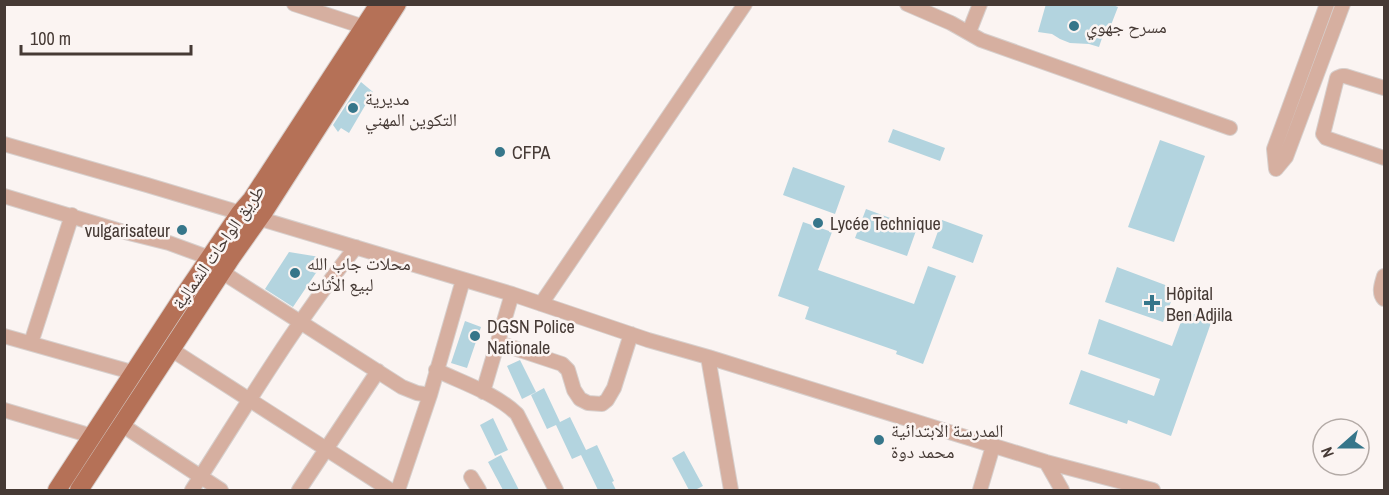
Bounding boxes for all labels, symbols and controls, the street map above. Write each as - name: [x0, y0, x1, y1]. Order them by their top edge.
- place label: مسرح جهوي: [1086, 14, 1167, 41]
- scale bar: [21, 18, 190, 56]
- marker: مسرح جهوي: [1067, 19, 1081, 33]
- text: 100 m: [30, 26, 71, 51]
- place label: مديرية التكوين المهني: [365, 86, 457, 134]
- marker: مديرية التكوين المهني: [346, 101, 360, 115]
- place label: CFPA: [512, 140, 550, 165]
- marker: CFPA: [493, 145, 507, 159]
- street label: طريق الواحات الشمالية: [166, 180, 270, 314]
- place label: Lycée Technique: [830, 211, 941, 236]
- marker: Lycée Technique: [811, 216, 825, 230]
- place label: vulgarisateur: [85, 218, 170, 243]
- marker: vulgarisateur: [175, 223, 189, 237]
- place label: محلات جاب الله لبيع الأثاث: [307, 251, 411, 297]
- marker: محلات جاب الله لبيع الأثاث: [288, 266, 302, 280]
- place label: Hôpital Ben Adjila: [1166, 281, 1232, 327]
- marker: Hôpital Ben Adjila: [1143, 294, 1161, 312]
- place label: DGSN Police Nationale: [487, 314, 575, 360]
- marker: DGSN Police Nationale: [468, 329, 482, 343]
- north arrow: [1311, 417, 1371, 477]
- place label: المدرسة الابتدائية محمد دوة: [891, 418, 1004, 464]
- marker: المدرسة الابتدائية محمد دوة: [872, 433, 886, 447]
- text: N: [1315, 444, 1339, 461]

